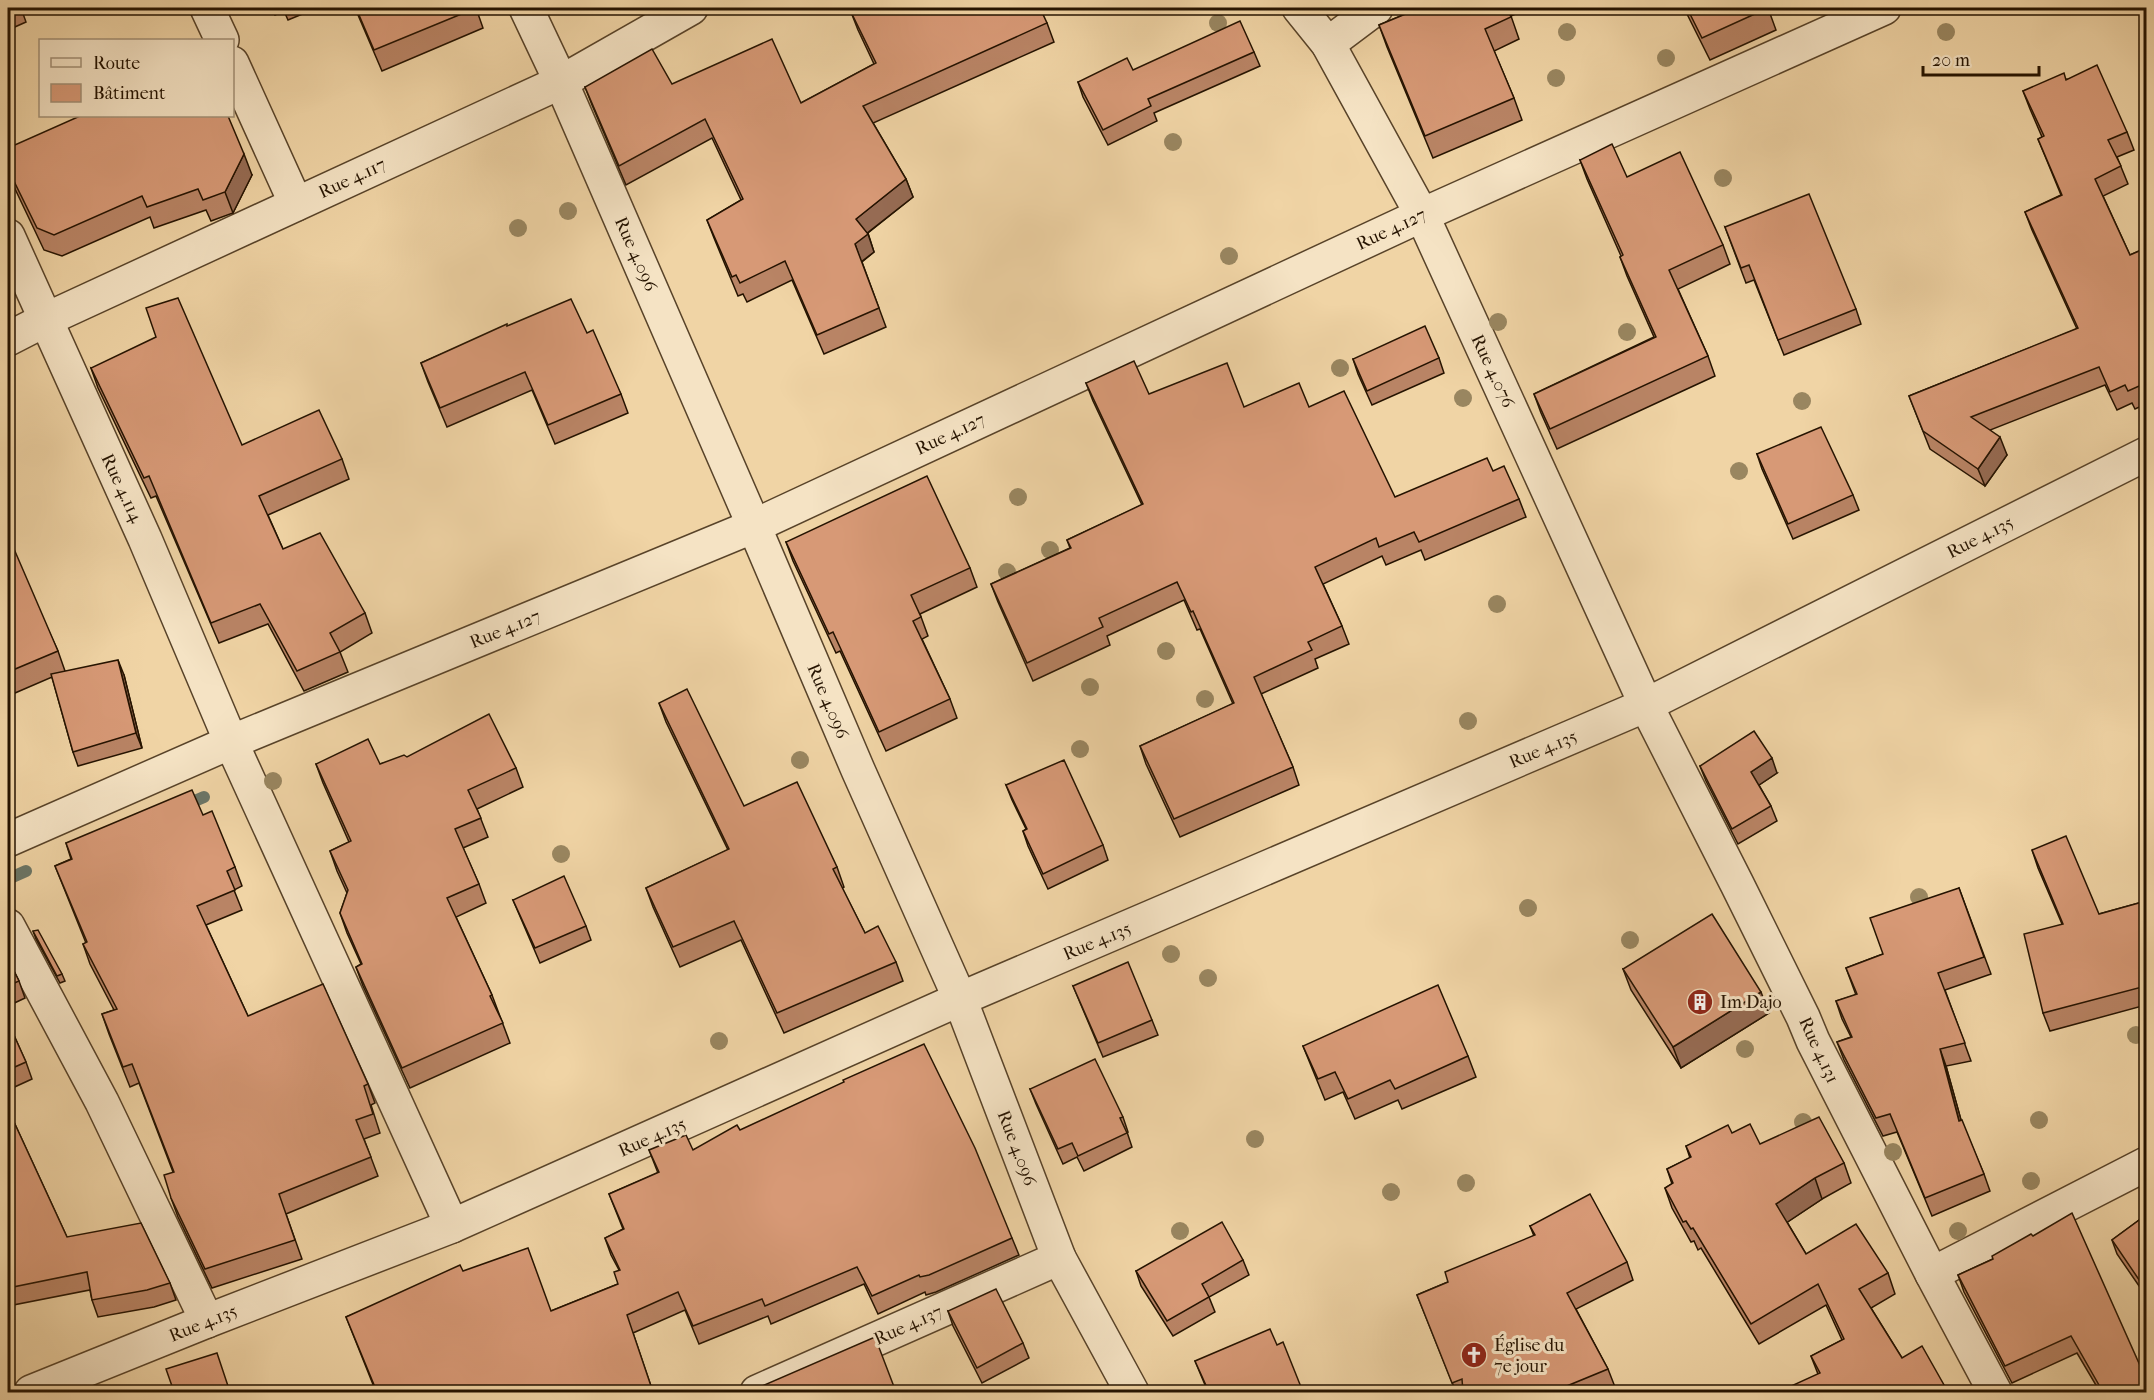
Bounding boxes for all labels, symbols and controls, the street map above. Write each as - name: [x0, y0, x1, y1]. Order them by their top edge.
- legend: [39, 39, 234, 117]
- scale bar: [1923, 39, 2038, 77]
- text: 20 m: [1932, 50, 1970, 71]
- text: Route: [93, 53, 140, 74]
- text: Bâtiment: [93, 83, 166, 104]
- street label: Rue 4.117: [315, 154, 389, 203]
- street label: Rue 4.127: [1353, 204, 1430, 255]
- street label: Rue 4.096: [610, 214, 661, 295]
- street label: Rue 4.076: [1466, 331, 1519, 411]
- street label: Rue 4.127: [912, 409, 989, 460]
- street label: Rue 4.114: [96, 450, 147, 526]
- street label: Rue 4.135: [1943, 512, 2017, 563]
- street label: Rue 4.127: [467, 606, 544, 653]
- street label: Rue 4.096: [802, 661, 853, 742]
- street label: Rue 4.135: [1506, 726, 1581, 773]
- street label: Rue 4.135: [1060, 918, 1135, 965]
- building icon: Im Dajo: [1685, 987, 1715, 1017]
- place label: Im Dajo: [1720, 992, 1782, 1013]
- street label: Rue 4.131: [1794, 1014, 1843, 1087]
- street label: Rue 4.096: [993, 1107, 1041, 1189]
- street label: Rue 4.135: [615, 1113, 689, 1162]
- street label: Rue 4.135: [166, 1300, 241, 1347]
- street label: Rue 4.137: [871, 1301, 946, 1350]
- place label: Église du 7e jour: [1494, 1334, 1564, 1377]
- church icon: Église du 7e jour: [1459, 1340, 1489, 1370]

